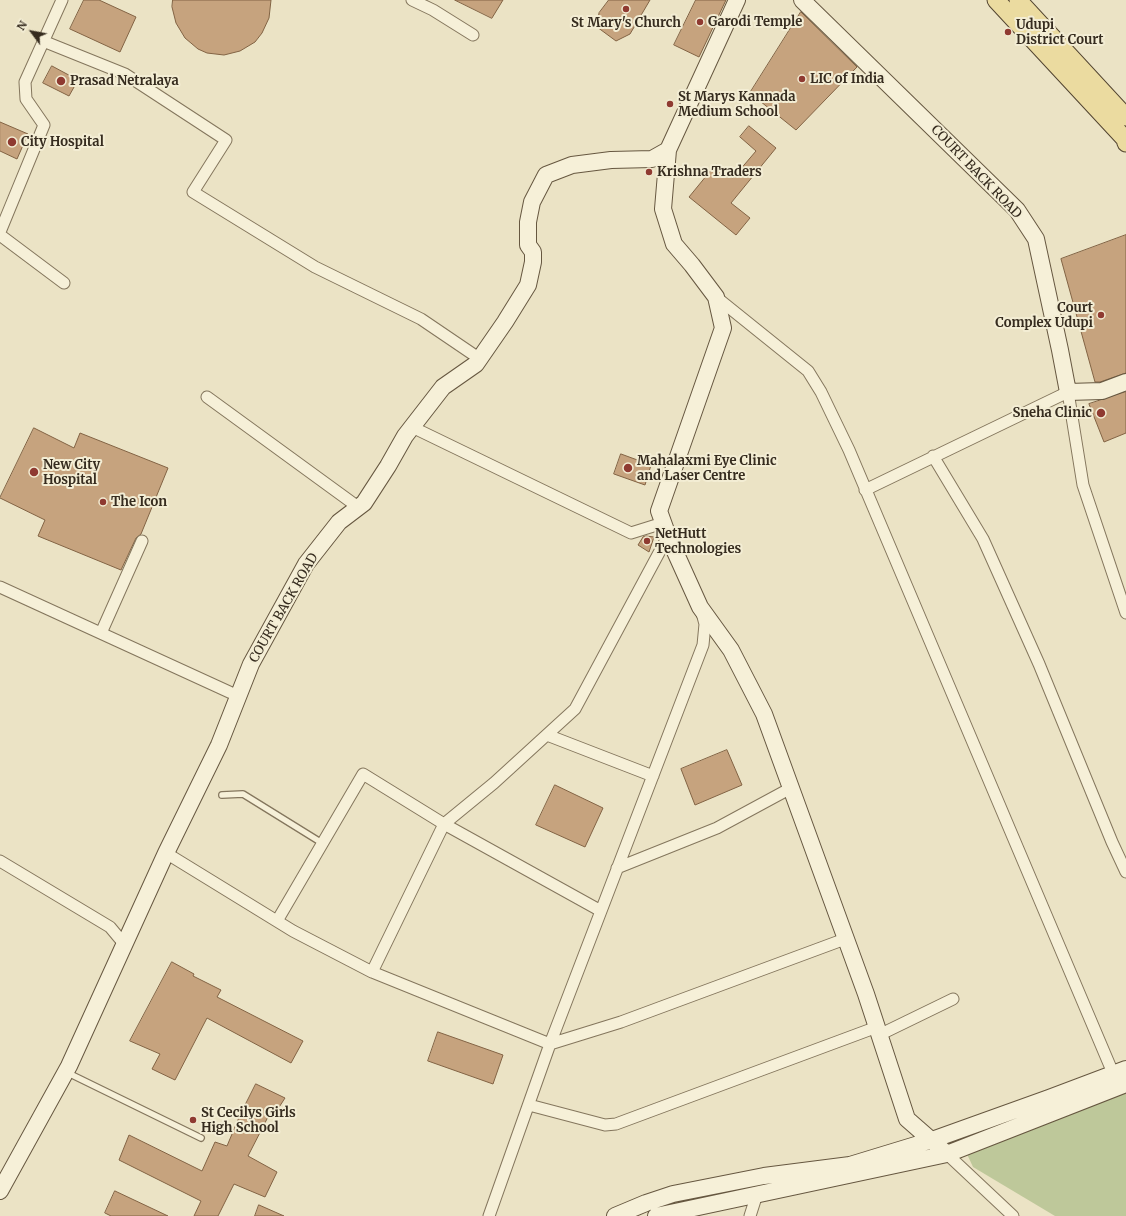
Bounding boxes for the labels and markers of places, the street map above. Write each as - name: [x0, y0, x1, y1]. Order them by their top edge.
- marker: St Mary's Church: [621, 4, 631, 14]
- place label: Garodi Temple: [708, 14, 802, 30]
- place label: St Mary's Church: [571, 15, 681, 31]
- marker: Garodi Temple: [695, 17, 705, 27]
- place label: Udupi District Court: [1016, 17, 1103, 48]
- marker: Udupi District Court: [1003, 27, 1013, 37]
- place label: LIC of India: [810, 71, 884, 87]
- place label: Prasad Netralaya: [70, 73, 179, 89]
- marker: LIC of India: [797, 74, 807, 84]
- marker: Prasad Netralaya: [55, 75, 67, 87]
- place label: St Marys Kannada Medium School: [678, 89, 795, 120]
- marker: St Marys Kannada Medium School: [665, 99, 675, 109]
- place label: City Hospital: [21, 134, 104, 150]
- marker: City Hospital: [6, 136, 18, 148]
- place label: Krishna Traders: [657, 164, 762, 180]
- marker: Krishna Traders: [644, 167, 654, 177]
- place label: Court Complex Udupi: [995, 300, 1093, 331]
- marker: Court Complex Udupi: [1096, 310, 1106, 320]
- place label: Sneha Clinic: [1013, 405, 1092, 421]
- marker: Sneha Clinic: [1095, 407, 1107, 419]
- place label: Mahalaxmi Eye Clinic and Laser Centre: [637, 453, 777, 484]
- place label: New City Hospital: [43, 457, 100, 488]
- marker: Mahalaxmi Eye Clinic and Laser Centre: [622, 462, 634, 474]
- marker: New City Hospital: [28, 466, 40, 478]
- place label: The Icon: [111, 494, 167, 510]
- marker: The Icon: [98, 497, 108, 507]
- place label: NetHutt Technologies: [655, 526, 741, 557]
- marker: NetHutt Technologies: [642, 536, 652, 546]
- place label: St Cecilys Girls High School: [201, 1105, 296, 1136]
- marker: St Cecilys Girls High School: [188, 1115, 198, 1125]

